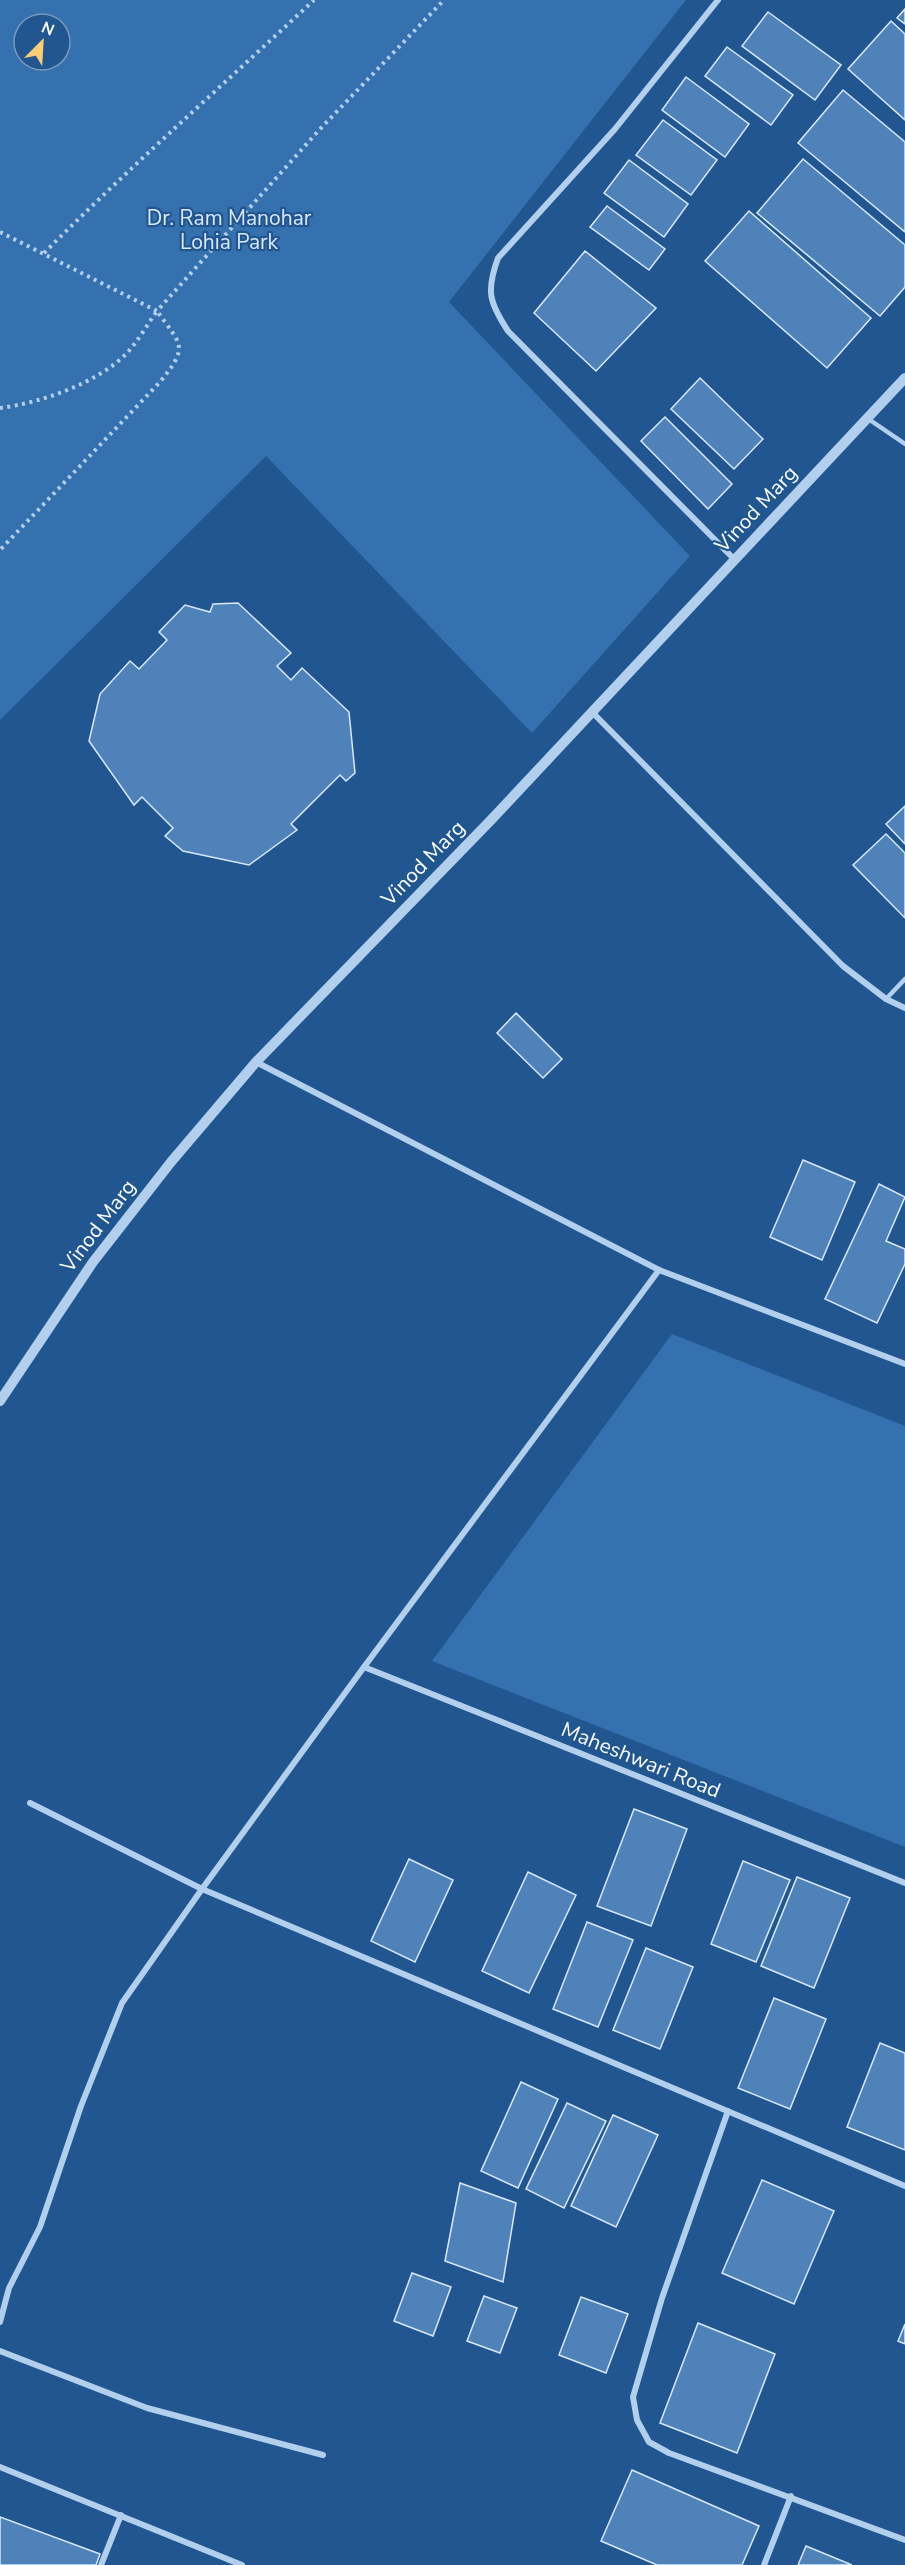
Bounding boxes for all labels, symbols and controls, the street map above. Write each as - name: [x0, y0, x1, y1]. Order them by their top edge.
- north arrow: [12, 12, 72, 72]
- text: N: [38, 17, 58, 42]
- park label: Dr. Ram Manohar Lohia Park: [147, 204, 312, 256]
- street label: Vinod Marg: [708, 459, 804, 559]
- street label: Vinod Marg: [374, 814, 471, 913]
- street label: Vinod Marg: [53, 1174, 142, 1279]
- street label: Maheshwari Road: [557, 1715, 725, 1805]

